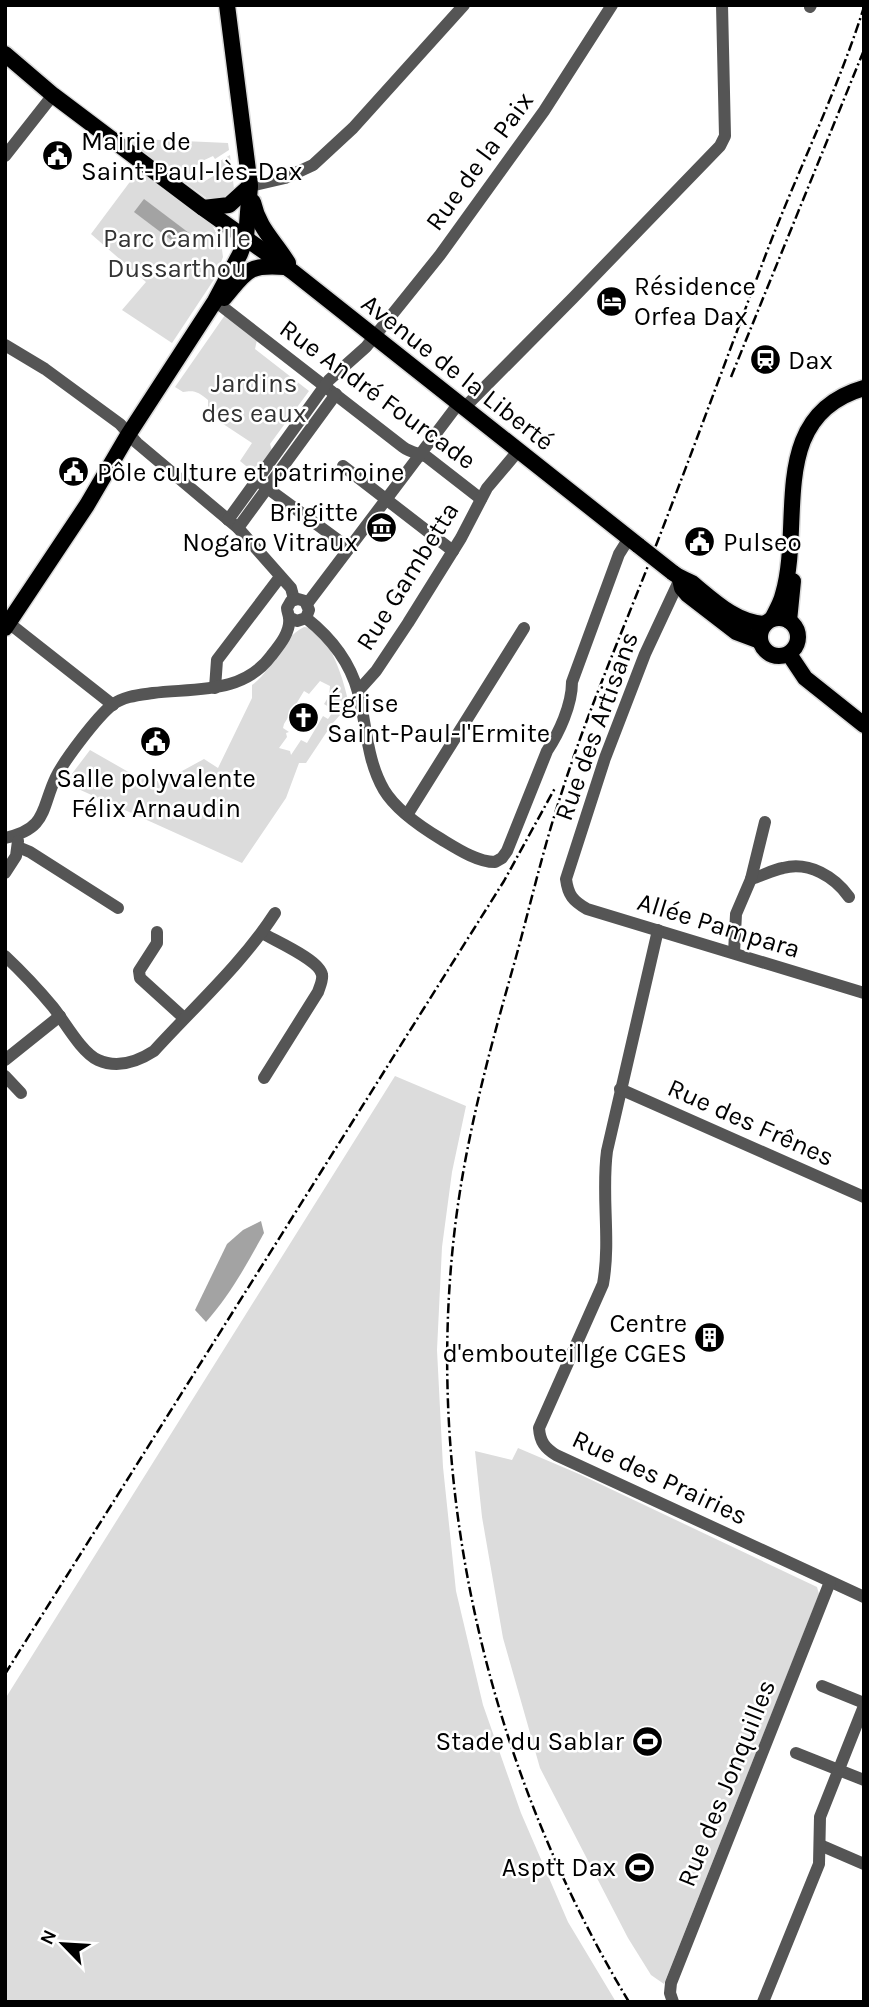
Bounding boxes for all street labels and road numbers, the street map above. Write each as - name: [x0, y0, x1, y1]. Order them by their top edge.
- street label: Rue de la Paix: [419, 86, 540, 237]
- street label: Avenue de la Liberté: [355, 288, 560, 457]
- street label: Rue André Fourcade: [274, 313, 482, 476]
- street label: Rue Gambetta: [349, 496, 465, 656]
- street label: Rue des Artisans: [548, 627, 645, 825]
- street label: Allée Pampara: [634, 886, 804, 965]
- street label: Rue des Frênes: [663, 1072, 839, 1173]
- street label: Rue des Prairies: [567, 1423, 752, 1532]
- street label: Rue des Jonquilles: [671, 1675, 782, 1891]

